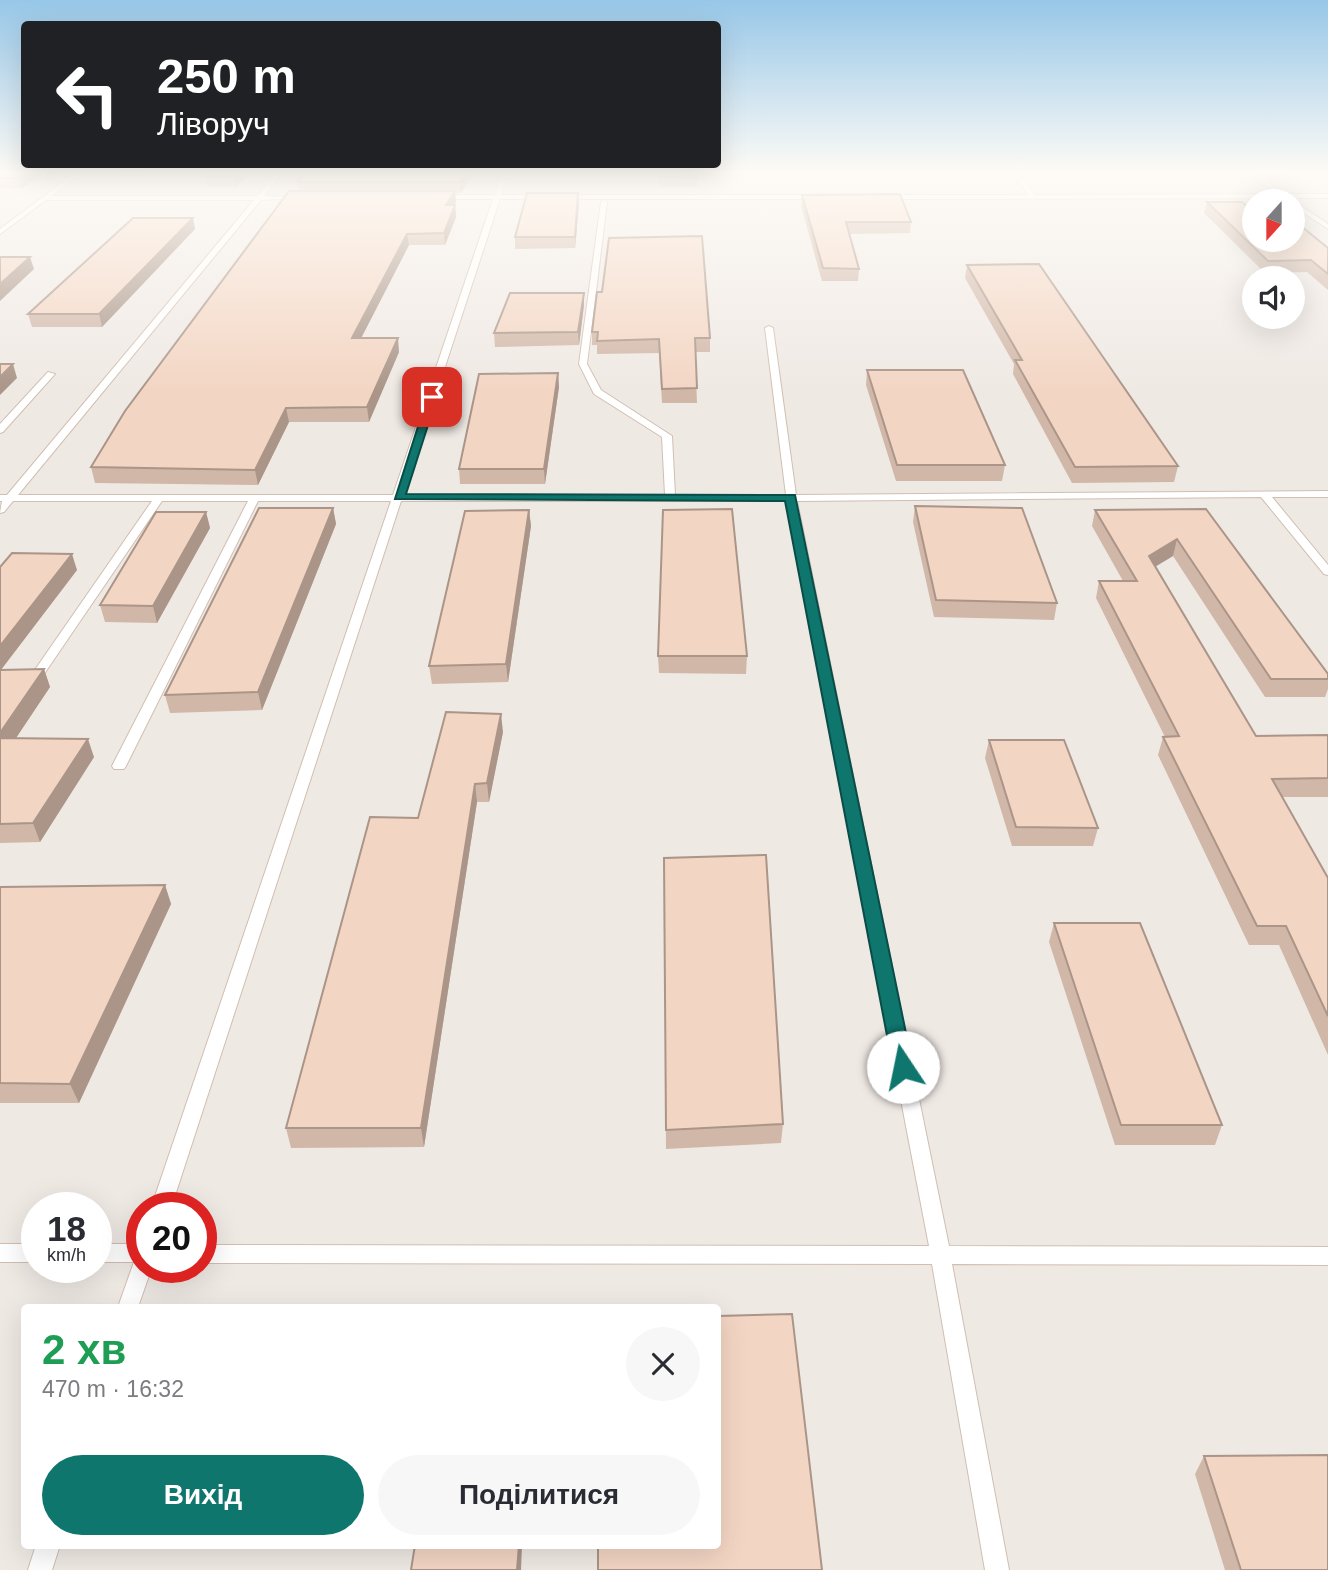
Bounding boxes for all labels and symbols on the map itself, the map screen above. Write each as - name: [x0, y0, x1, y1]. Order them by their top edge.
- north arrow: [1242, 189, 1306, 252]
- pin: [402, 367, 462, 427]
- position arrow: [866, 1030, 940, 1104]
- speed limit sign: 20: [126, 1192, 217, 1283]

